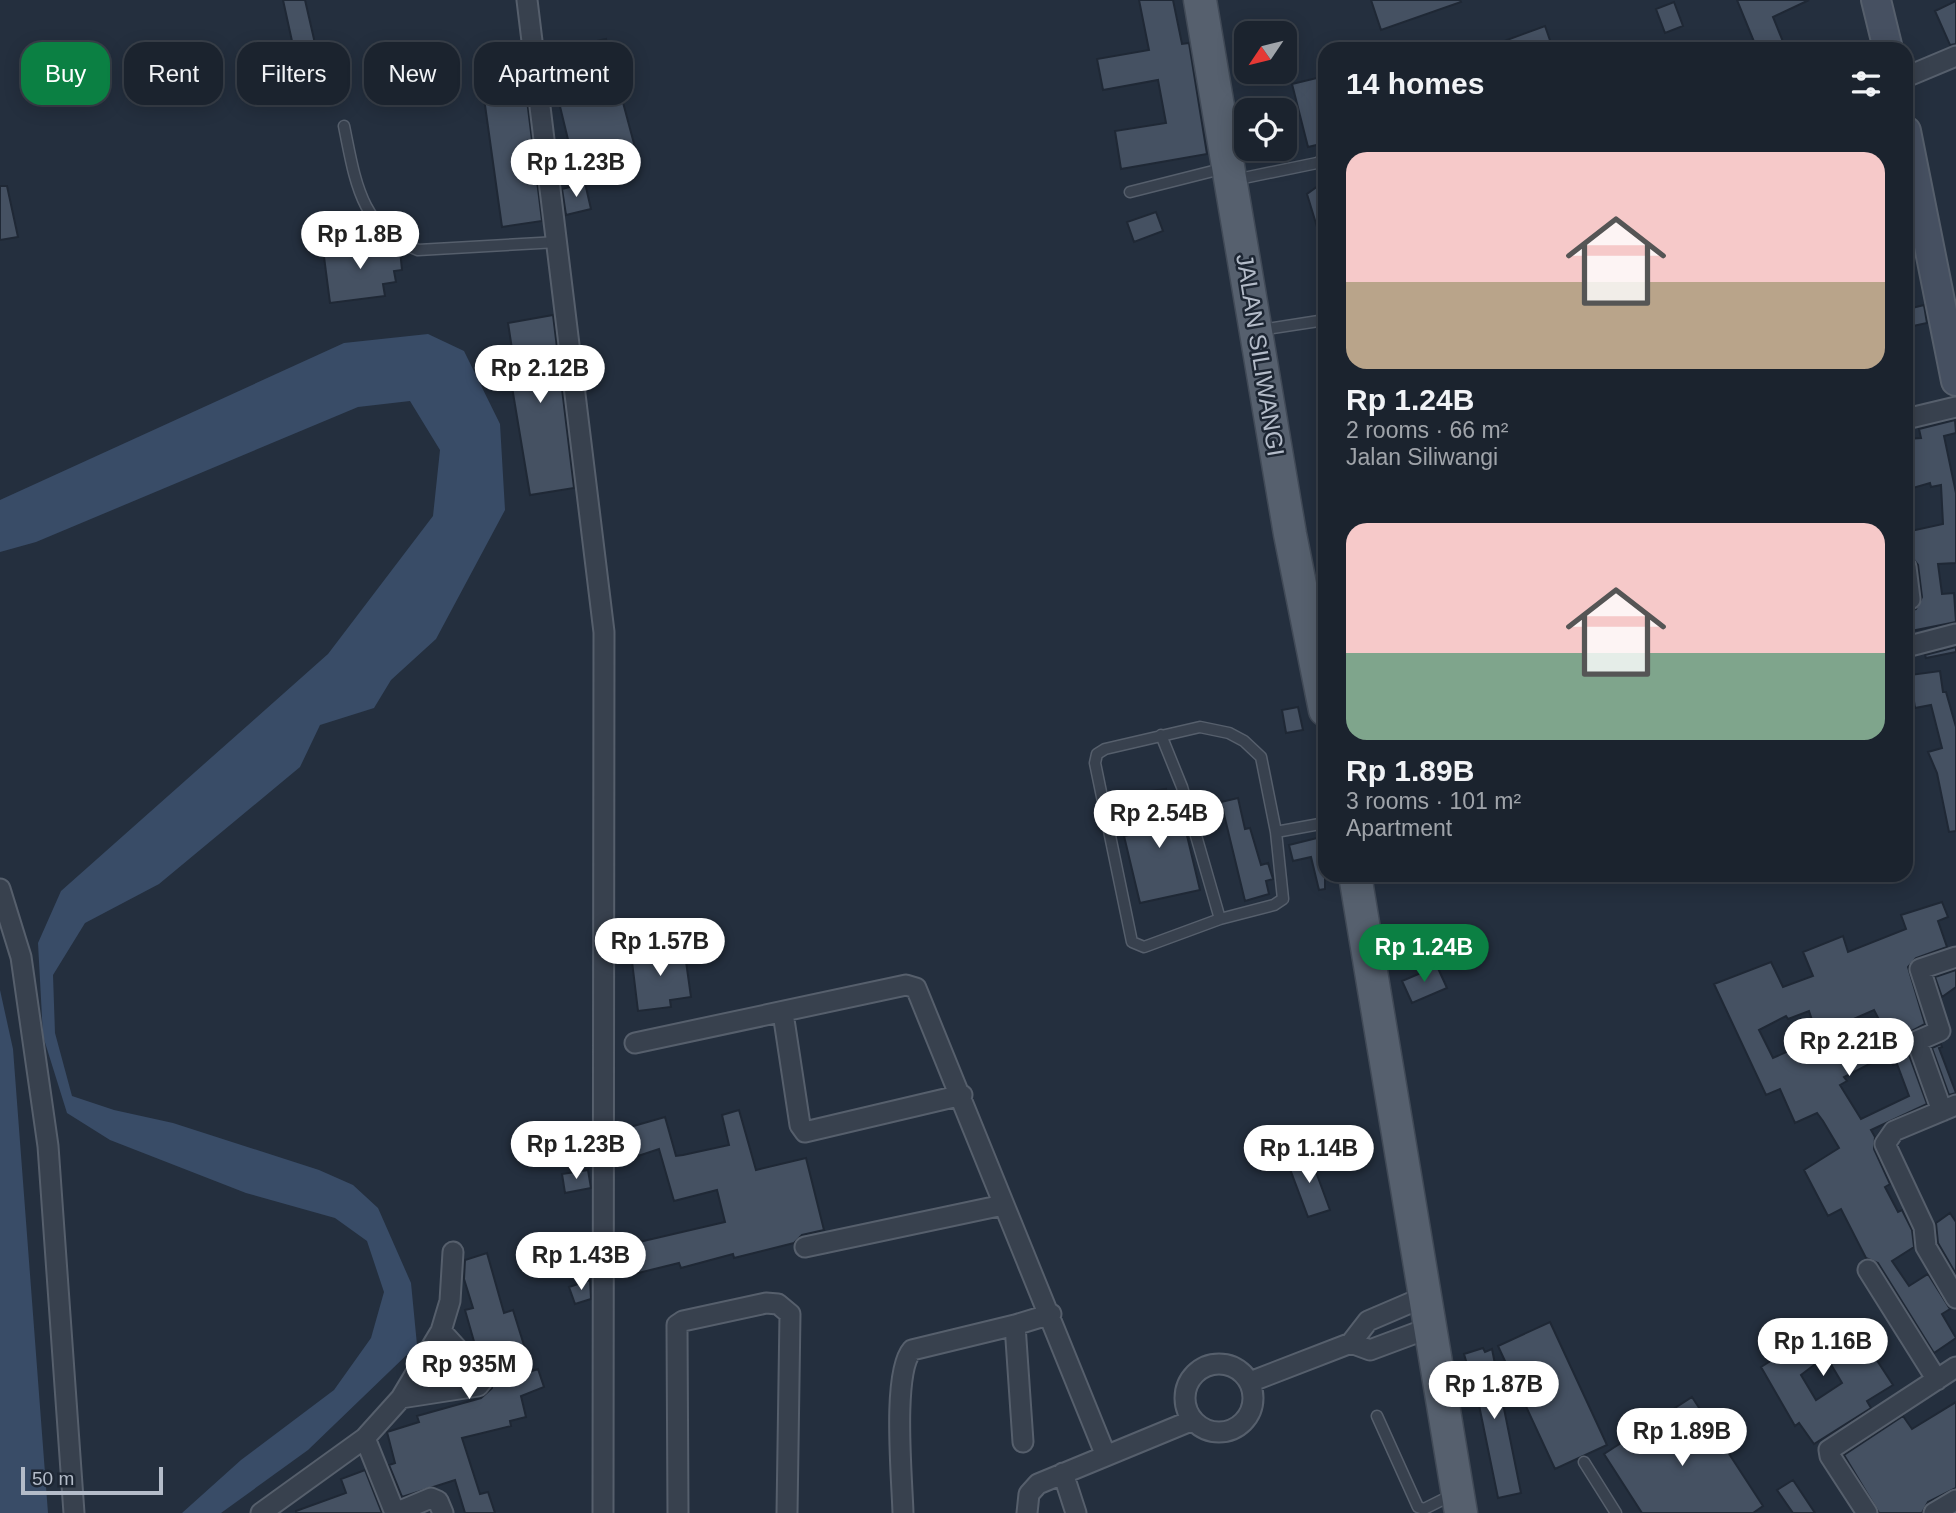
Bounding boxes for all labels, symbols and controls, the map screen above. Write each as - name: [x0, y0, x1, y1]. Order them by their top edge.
- north arrow: [1234, 21, 1297, 84]
- map controls: [1234, 21, 1297, 161]
- chip: Buy: [21, 42, 110, 105]
- chip: Rent: [124, 42, 223, 105]
- chip: Filters: [237, 42, 350, 105]
- chip: New: [364, 42, 460, 105]
- chip: Apartment: [474, 42, 633, 105]
- icon: filters: [1847, 65, 1885, 103]
- text: 14 homes: [1346, 67, 1484, 100]
- button: locate: [1234, 98, 1297, 161]
- pin: Rp 1.23B: [504, 140, 648, 199]
- text: Rp 1.23B: [527, 149, 625, 175]
- icon: home: [1553, 198, 1679, 324]
- pin: Rp 1.8B: [295, 212, 425, 271]
- text: Rp 1.8B: [317, 221, 403, 247]
- street label: JALAN SILIWANGI: [1231, 252, 1290, 458]
- pin: Rp 2.12B: [468, 346, 612, 405]
- text: Rp 2.12B: [491, 355, 589, 381]
- text: Rp 1.24B: [1346, 383, 1474, 416]
- text: 2 rooms · 66 m²: [1346, 417, 1508, 443]
- text: Jalan Siliwangi: [1346, 444, 1498, 470]
- icon: home: [1553, 569, 1679, 695]
- text: Rp 1.89B: [1346, 754, 1474, 787]
- text: 3 rooms · 101 m²: [1346, 788, 1521, 814]
- pin: Rp 2.54B: [1087, 790, 1231, 850]
- text: Rp 2.54B: [1110, 800, 1208, 826]
- text: Apartment: [1346, 815, 1452, 841]
- pin: Rp 1.57B: [588, 918, 732, 978]
- pin: Rp 1.24B: [1352, 925, 1496, 984]
- text: Rp 1.57B: [611, 928, 709, 954]
- text: Rp 1.24B: [1375, 934, 1473, 960]
- pin: Rp 2.21B: [1777, 1018, 1921, 1078]
- text: Rp 2.21B: [1800, 1028, 1898, 1054]
- pin: Rp 1.23B: [504, 1122, 648, 1181]
- pin: Rp 1.14B: [1237, 1126, 1381, 1185]
- text: Rp 1.23B: [527, 1131, 625, 1157]
- text: Rp 1.14B: [1260, 1135, 1358, 1161]
- pin: Rp 1.43B: [509, 1232, 653, 1292]
- text: Rp 1.43B: [532, 1242, 630, 1268]
- pin: Rp 1.16B: [1751, 1318, 1895, 1378]
- text: Rp 1.16B: [1774, 1328, 1872, 1354]
- pin: Rp 935M: [404, 1342, 534, 1401]
- text: Rp 935M: [422, 1351, 516, 1377]
- pin: Rp 1.87B: [1422, 1362, 1566, 1421]
- text: Rp 1.87B: [1445, 1371, 1543, 1397]
- pin: Rp 1.89B: [1610, 1408, 1754, 1468]
- text: Rp 1.89B: [1633, 1418, 1731, 1444]
- scale bar: [21, 1464, 163, 1496]
- text: 50 m: [32, 1468, 74, 1489]

